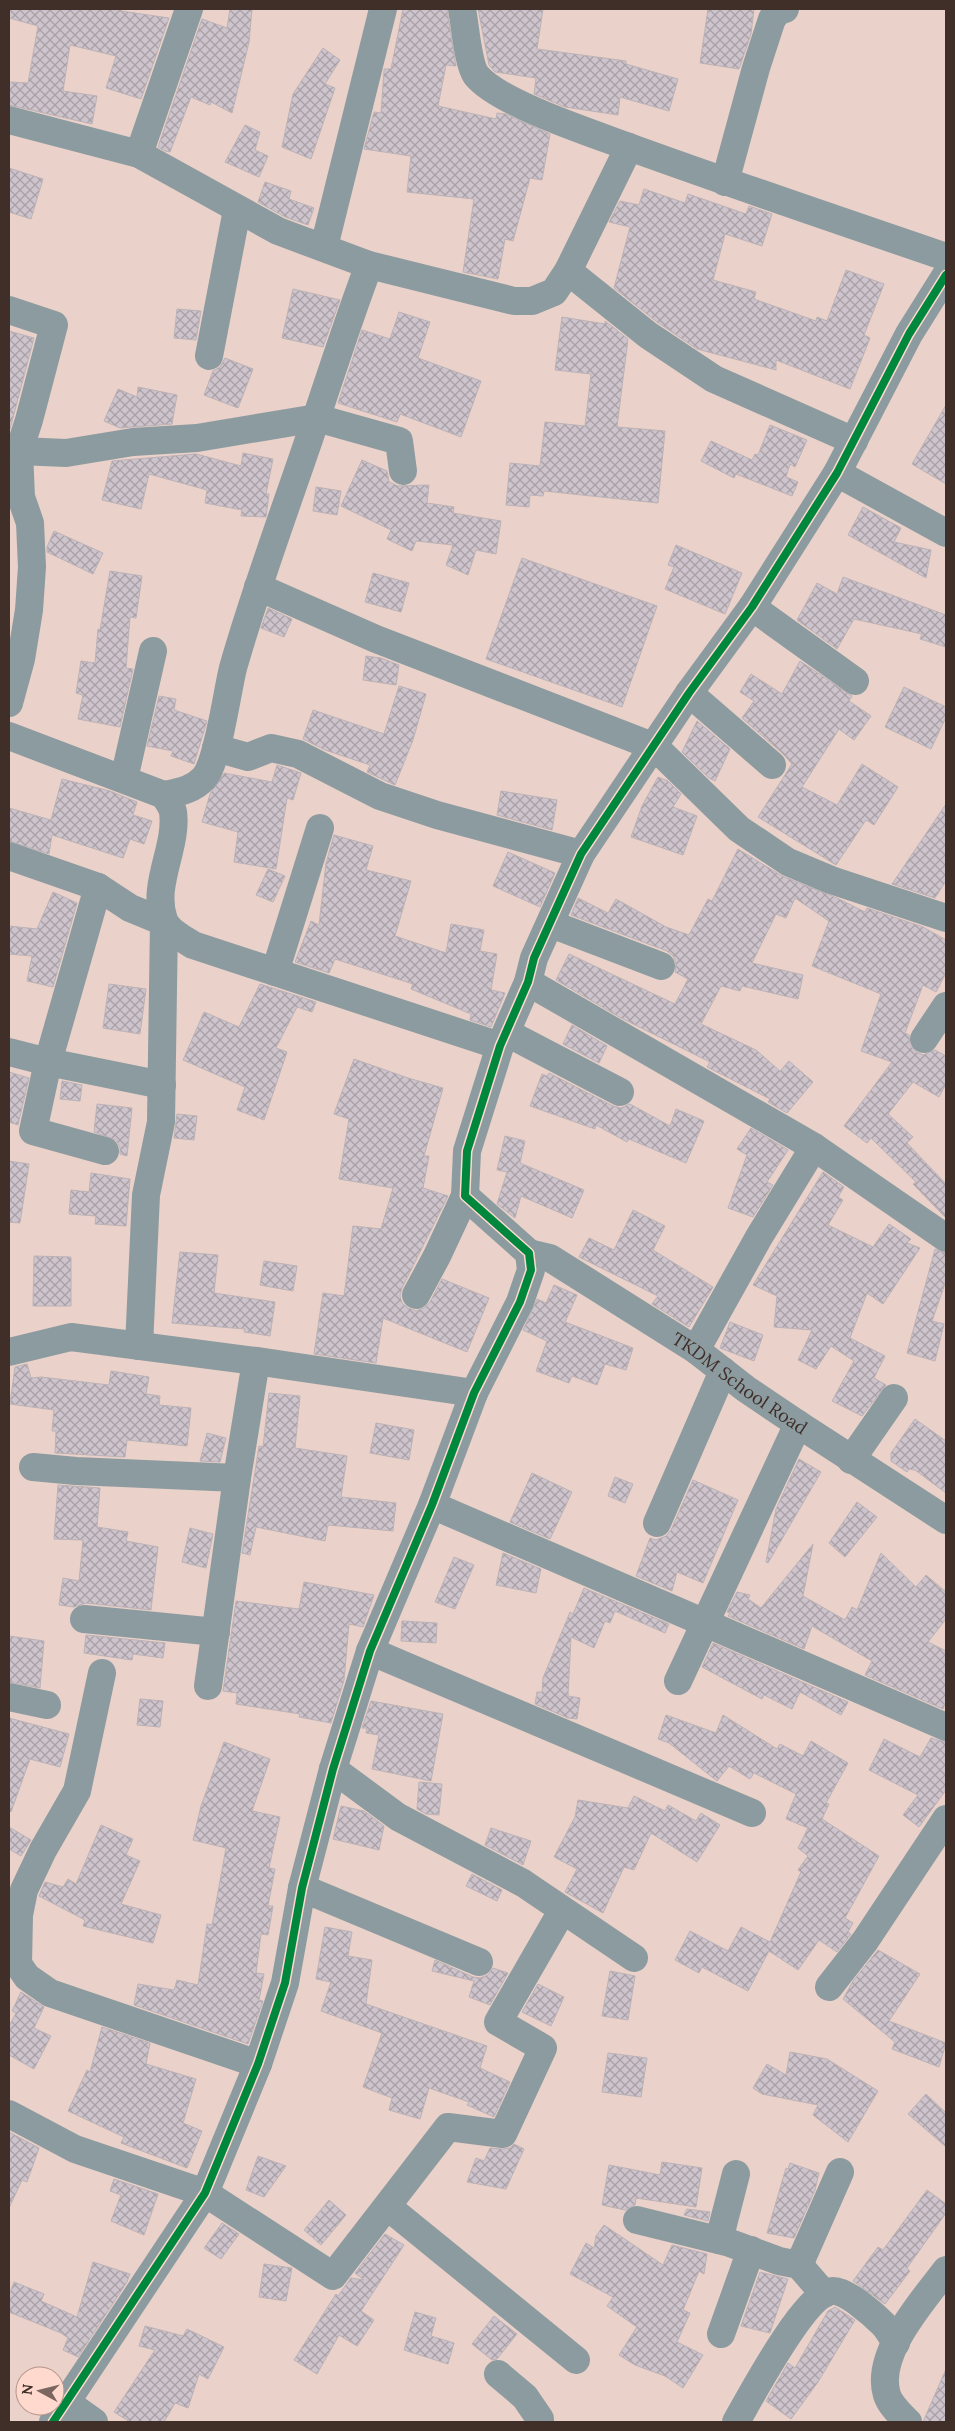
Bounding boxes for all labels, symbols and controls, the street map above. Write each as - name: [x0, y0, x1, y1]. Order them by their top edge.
- street label: TKDM School Road: [668, 1326, 812, 1439]
- north arrow: [15, 2366, 65, 2416]
- text: N: [18, 2383, 37, 2396]

